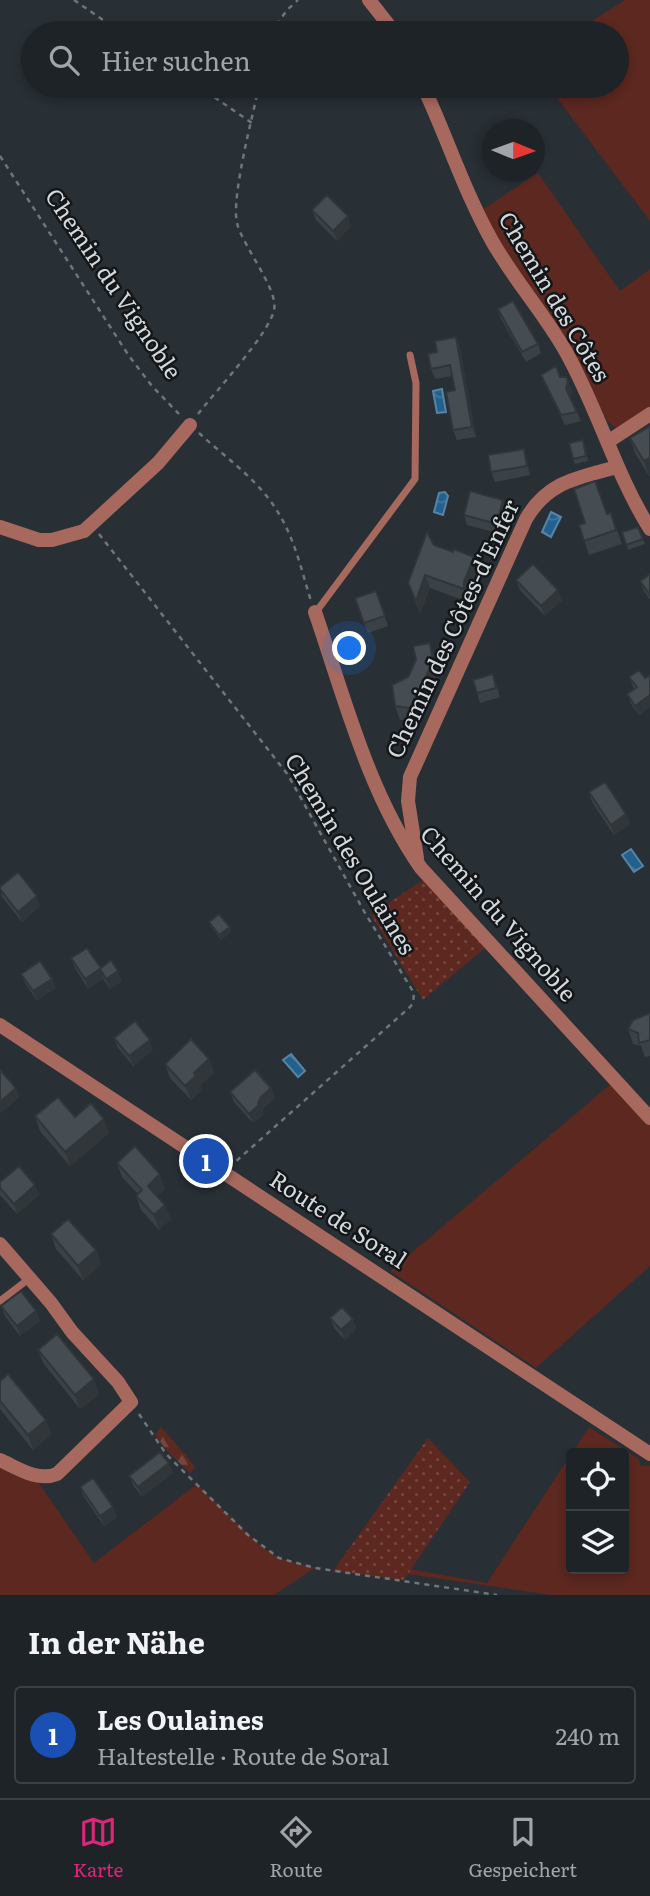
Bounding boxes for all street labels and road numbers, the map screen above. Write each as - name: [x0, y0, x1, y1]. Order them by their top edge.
- street label: Chemin du Vignoble: [38, 181, 191, 385]
- street label: Chemin des Côtes: [491, 204, 620, 388]
- street label: Chemin des Côtes-d'Enfer: [376, 493, 526, 763]
- street label: Chemin des Oulaines: [278, 746, 425, 960]
- street label: Chemin du Vignoble: [413, 817, 586, 1008]
- street label: Route de Soral: [264, 1161, 415, 1276]

